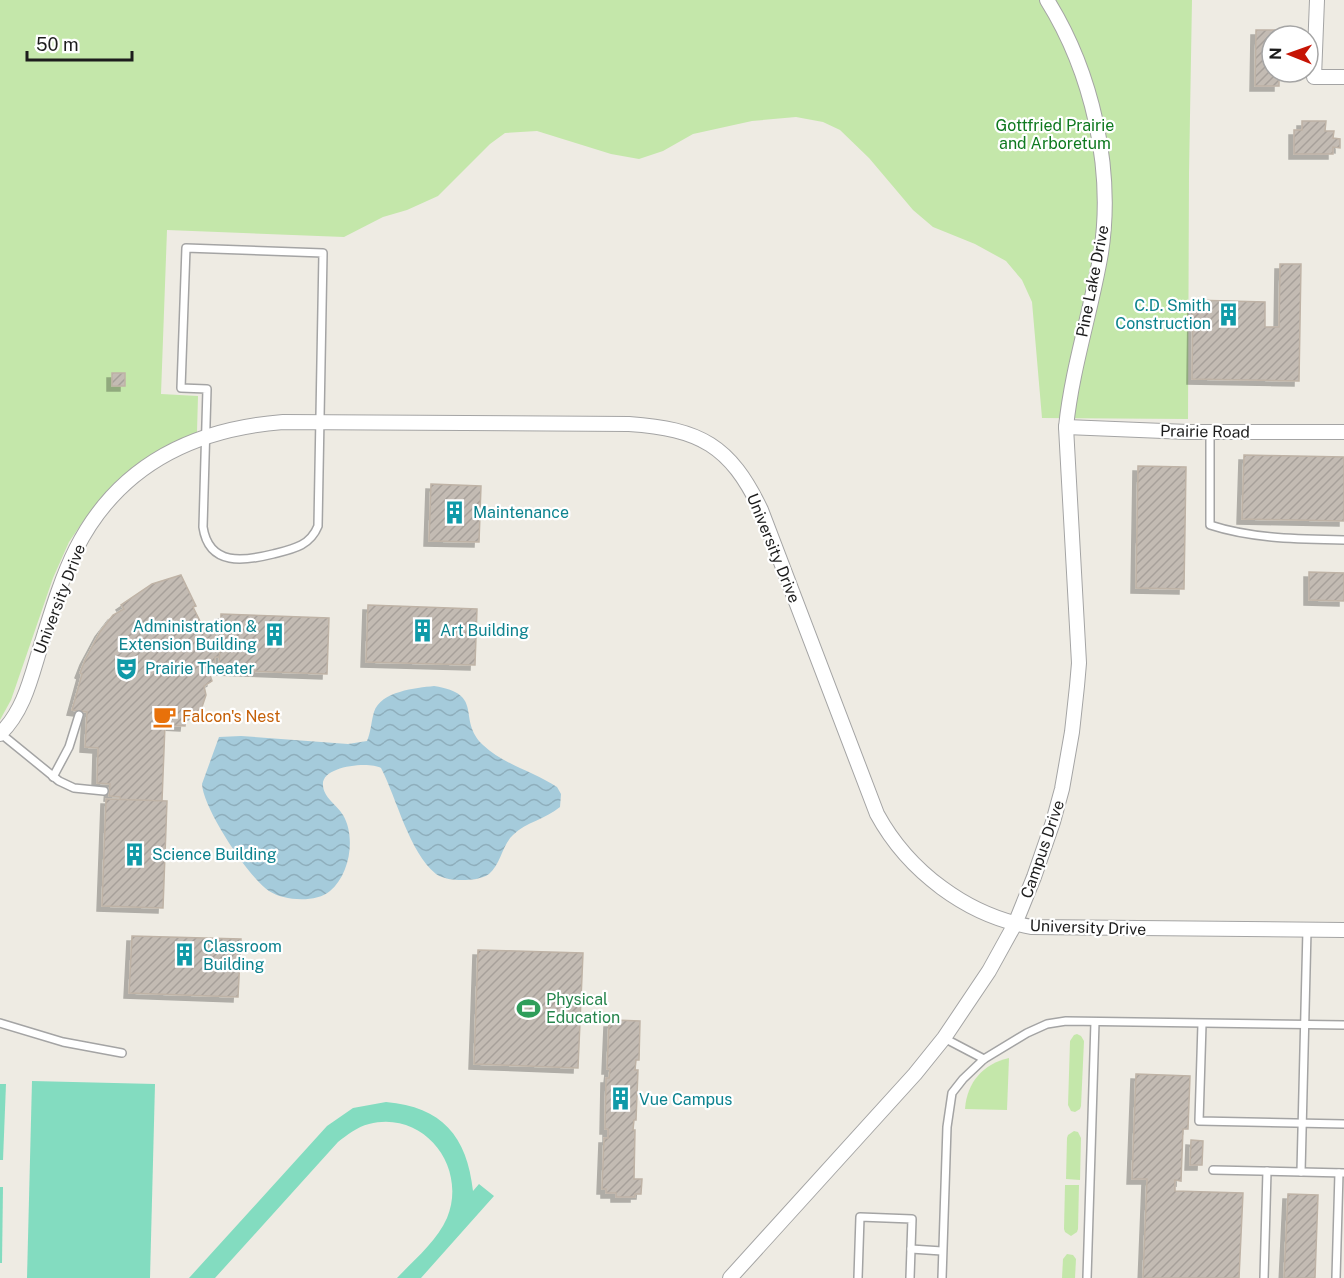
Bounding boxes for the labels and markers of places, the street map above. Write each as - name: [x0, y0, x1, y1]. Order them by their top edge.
- place label: C.D. Smith Construction: [1115, 296, 1211, 333]
- building icon: C.D. Smith Construction: [1216, 301, 1242, 327]
- building icon: Maintenance: [442, 499, 468, 525]
- place label: Maintenance: [473, 503, 569, 522]
- place label: Administration & Extension Building: [119, 617, 257, 654]
- building icon: Art Building: [409, 617, 435, 643]
- place label: Art Building: [440, 621, 529, 640]
- building icon: Administration & Extension Building: [262, 622, 288, 648]
- theatre icon: Prairie Theater: [114, 655, 140, 681]
- place label: Prairie Theater: [145, 659, 255, 678]
- cafe icon: Falcon's Nest: [151, 703, 177, 729]
- place label: Falcon's Nest: [182, 707, 281, 726]
- building icon: Science Building: [121, 841, 147, 867]
- place label: Science Building: [152, 845, 277, 864]
- place label: Classroom Building: [203, 937, 282, 974]
- building icon: Classroom Building: [172, 942, 198, 968]
- place label: Physical Education: [546, 990, 620, 1027]
- sports icon: Physical Education: [515, 995, 541, 1021]
- building icon: Vue Campus: [608, 1086, 634, 1112]
- place label: Vue Campus: [639, 1090, 732, 1109]

